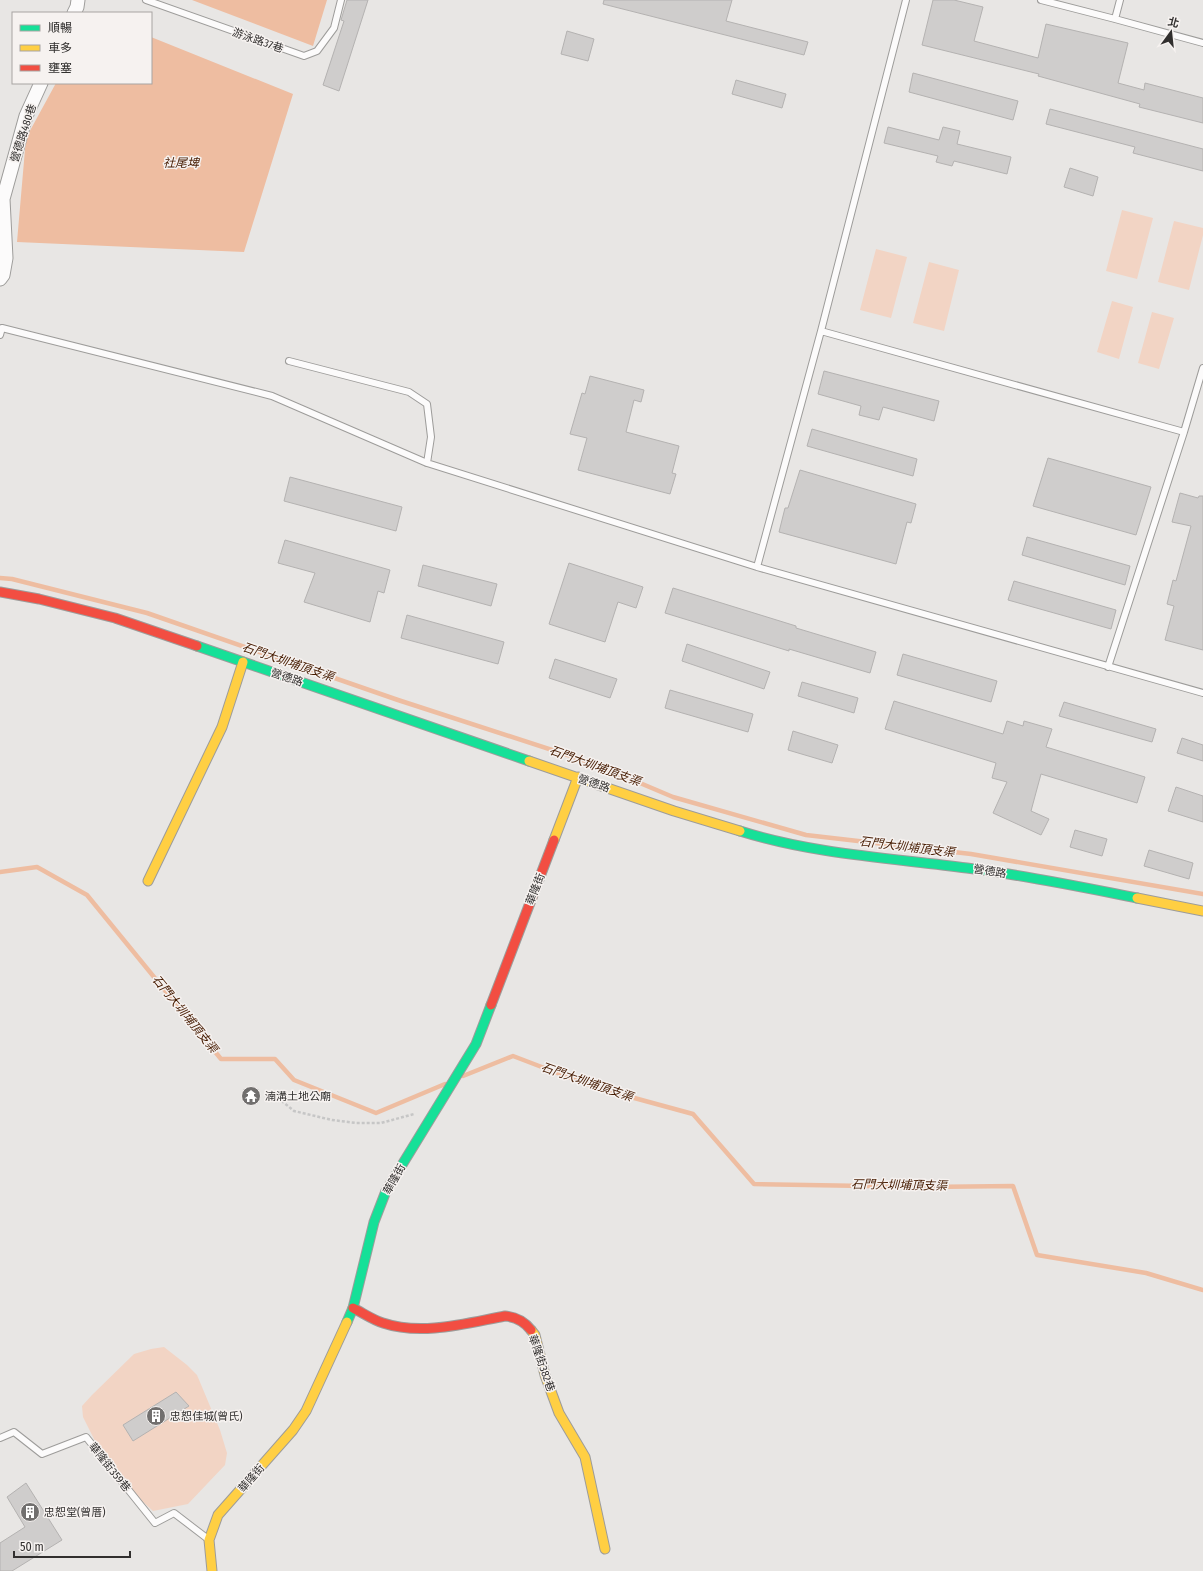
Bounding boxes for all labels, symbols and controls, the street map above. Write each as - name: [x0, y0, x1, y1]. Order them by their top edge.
- legend: [12, 12, 152, 84]
- north arrow: [1151, 12, 1191, 52]
- text: 北: [1166, 15, 1180, 31]
- text: 順暢: [48, 21, 72, 35]
- street label: 游泳路37巷: [230, 26, 285, 55]
- text: 車多: [48, 41, 72, 55]
- text: 壅塞: [48, 61, 72, 75]
- street label: 營德路480巷: [8, 102, 39, 164]
- water label: 社尾埤: [163, 156, 201, 170]
- water label: 石門大圳埔頂支渠: [240, 640, 338, 685]
- street label: 營德路: [269, 666, 305, 689]
- water label: 石門大圳埔頂支渠: [547, 743, 644, 790]
- street label: 營德路: [576, 772, 612, 795]
- water label: 石門大圳埔頂支渠: [858, 834, 957, 860]
- street label: 營德路: [973, 862, 1007, 880]
- street label: 華隆街: [523, 871, 547, 907]
- water label: 石門大圳埔頂支渠: [149, 972, 222, 1057]
- water label: 石門大圳埔頂支渠: [539, 1060, 637, 1105]
- temple icon: 湳溝土地公廟: [240, 1085, 262, 1107]
- place label: 湳溝土地公廟: [265, 1090, 331, 1103]
- street label: 華隆街: [381, 1162, 408, 1197]
- water label: 石門大圳埔頂支渠: [851, 1177, 949, 1193]
- street label: 華隆街382巷: [526, 1333, 557, 1393]
- building icon: 忠恕佳城(曾氏): [145, 1405, 167, 1427]
- place label: 忠恕佳城(曾氏): [170, 1410, 243, 1423]
- street label: 華隆街359巷: [86, 1440, 133, 1494]
- street label: 華隆街: [236, 1462, 267, 1495]
- building icon: 忠恕堂(曾厝): [19, 1501, 41, 1523]
- place label: 忠恕堂(曾厝): [44, 1506, 106, 1519]
- scale bar: [14, 1533, 130, 1559]
- text: 50 m: [20, 1540, 44, 1554]

